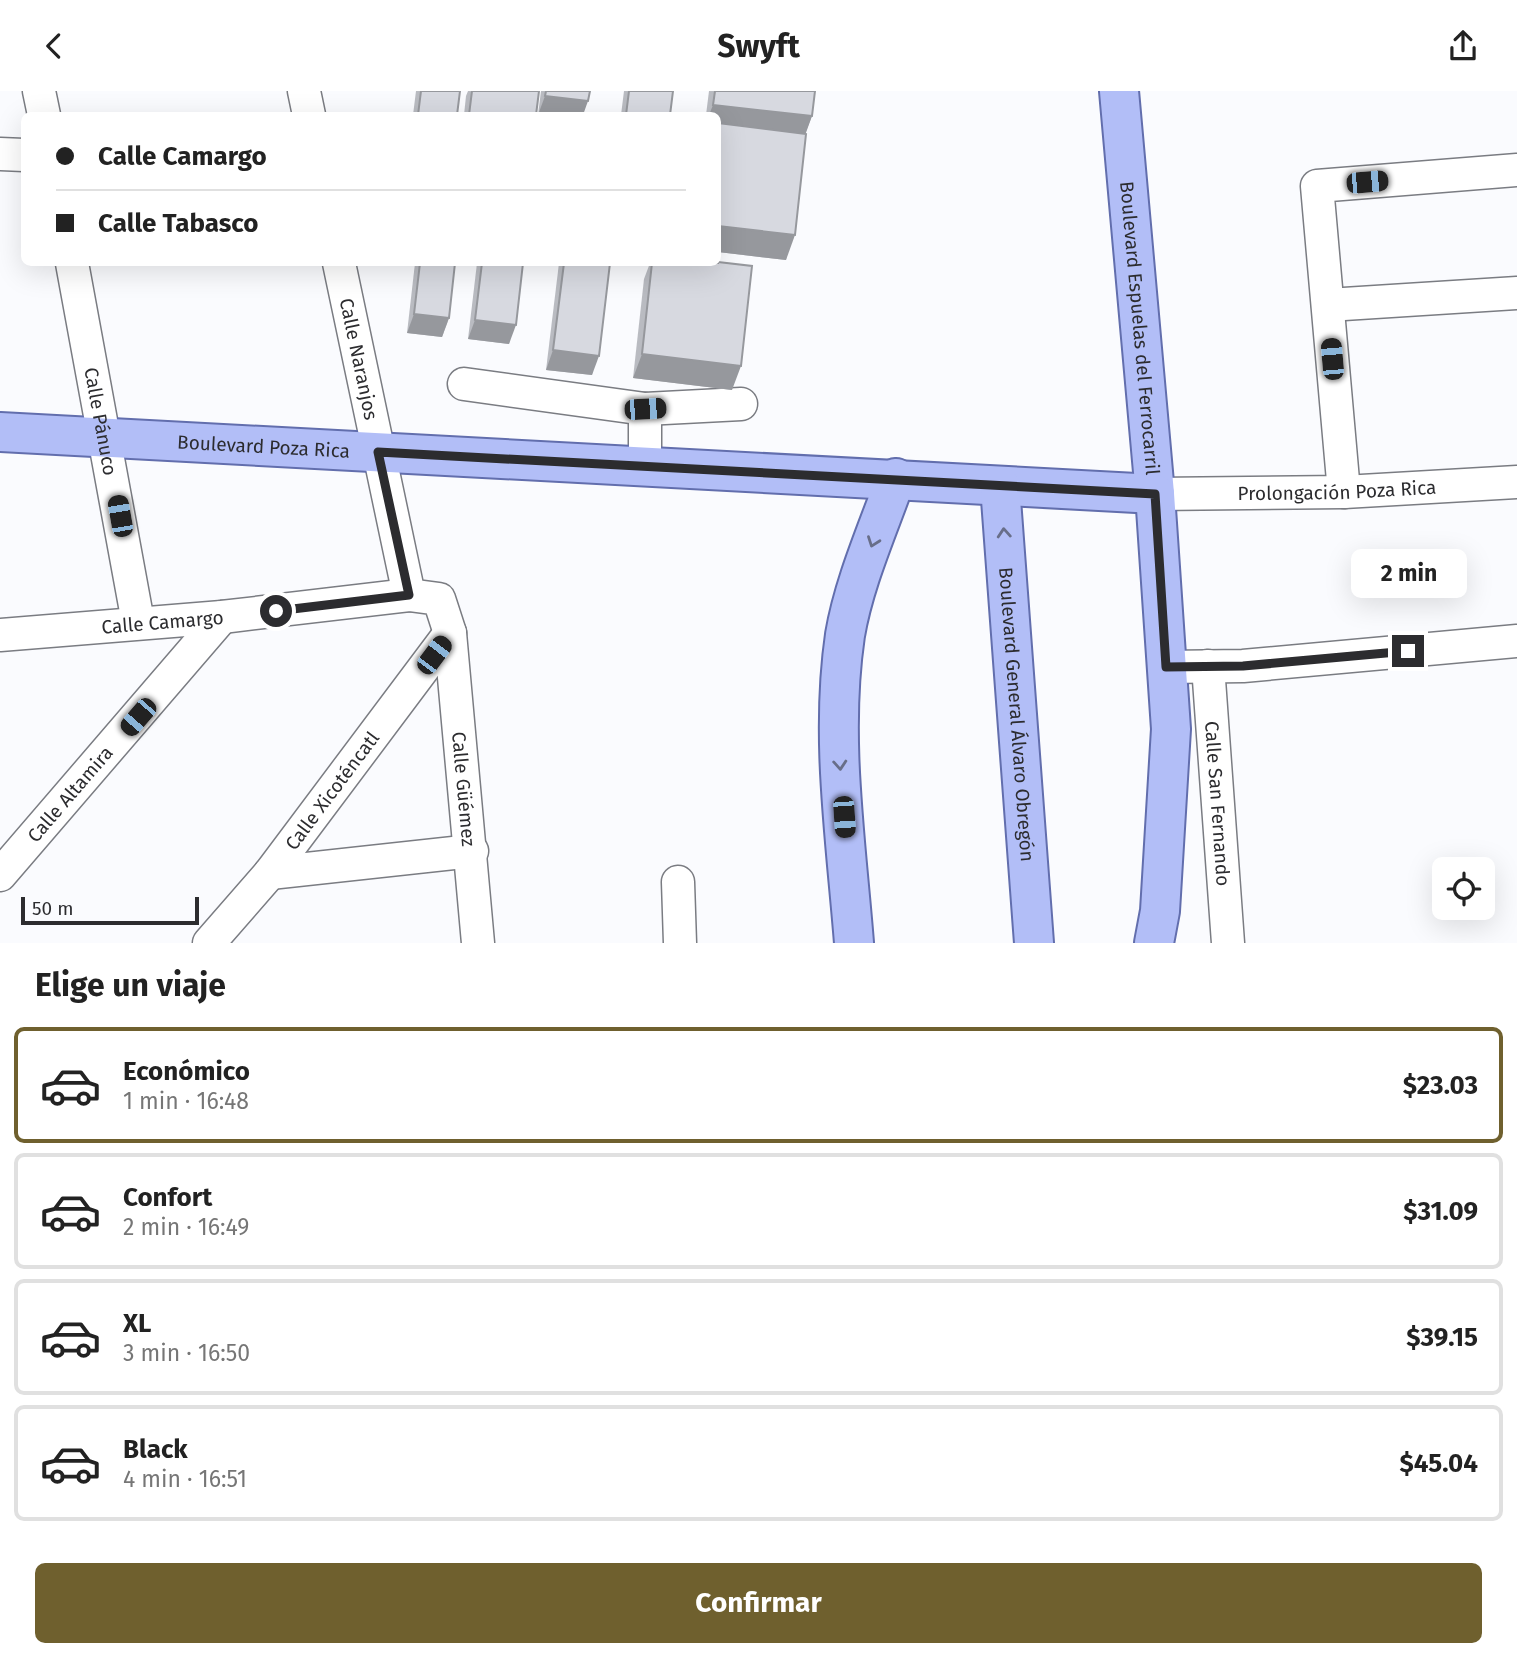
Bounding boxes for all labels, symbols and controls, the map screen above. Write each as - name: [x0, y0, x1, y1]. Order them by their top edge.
- icon: back: [35, 27, 73, 65]
- text: Swyft: [717, 27, 800, 65]
- icon: share: [1444, 27, 1482, 65]
- text: Calle Camargo: [98, 141, 267, 172]
- car: [1346, 170, 1389, 194]
- street label: Boulevard Espuelas del Ferrocarril: [1116, 180, 1165, 476]
- text: Calle Tabasco: [98, 208, 258, 239]
- street label: Calle Naranjos: [335, 296, 383, 422]
- car: [1320, 337, 1345, 381]
- street label: Calle Pánuco: [80, 365, 122, 477]
- car: [624, 397, 667, 421]
- street label: Boulevard Poza Rica: [177, 430, 351, 462]
- street label: Prolongación Poza Rica: [1237, 475, 1437, 505]
- car: [107, 493, 134, 539]
- one-way arrow: [997, 527, 1012, 538]
- one-way arrow: [868, 536, 882, 548]
- callout: 2 min: [1350, 549, 1466, 599]
- text: 2 min: [1381, 559, 1437, 587]
- street label: Boulevard General Álvaro Obregón: [995, 566, 1039, 863]
- route start: [260, 595, 292, 627]
- street label: Calle Camargo: [101, 605, 224, 638]
- car: [413, 632, 456, 678]
- route end: [1392, 635, 1424, 667]
- car: [117, 694, 160, 740]
- street label: Calle San Fernando: [1201, 720, 1235, 887]
- street label: Calle Xicoténcatl: [280, 726, 384, 854]
- street label: Calle Güémez: [447, 731, 481, 848]
- street label: Calle Altamira: [22, 741, 117, 847]
- one-way arrow: [832, 760, 847, 771]
- car: [833, 795, 856, 839]
- map controls: [1432, 857, 1495, 920]
- button: locate: [1432, 857, 1495, 920]
- scale bar: [21, 894, 200, 926]
- text: 50 m: [32, 897, 73, 920]
- text: Elige un viaje: [35, 966, 226, 1004]
- icon: car: [39, 1054, 102, 1117]
- text: Económico: [123, 1056, 250, 1087]
- text: $23.03: [1403, 1070, 1478, 1101]
- text: 1 min · 16:48: [123, 1087, 249, 1115]
- icon: car: [39, 1180, 102, 1243]
- text: Confort: [123, 1182, 212, 1213]
- text: $31.09: [1403, 1196, 1478, 1227]
- text: 2 min · 16:49: [123, 1213, 249, 1241]
- icon: car: [39, 1306, 102, 1369]
- text: XL: [123, 1308, 151, 1339]
- text: $39.15: [1406, 1322, 1478, 1353]
- text: 3 min · 16:50: [123, 1339, 250, 1367]
- icon: car: [39, 1432, 102, 1495]
- text: Black: [123, 1434, 188, 1465]
- text: $45.04: [1400, 1448, 1478, 1479]
- text: 4 min · 16:51: [123, 1465, 247, 1493]
- button: Confirmar: [35, 1563, 1482, 1643]

